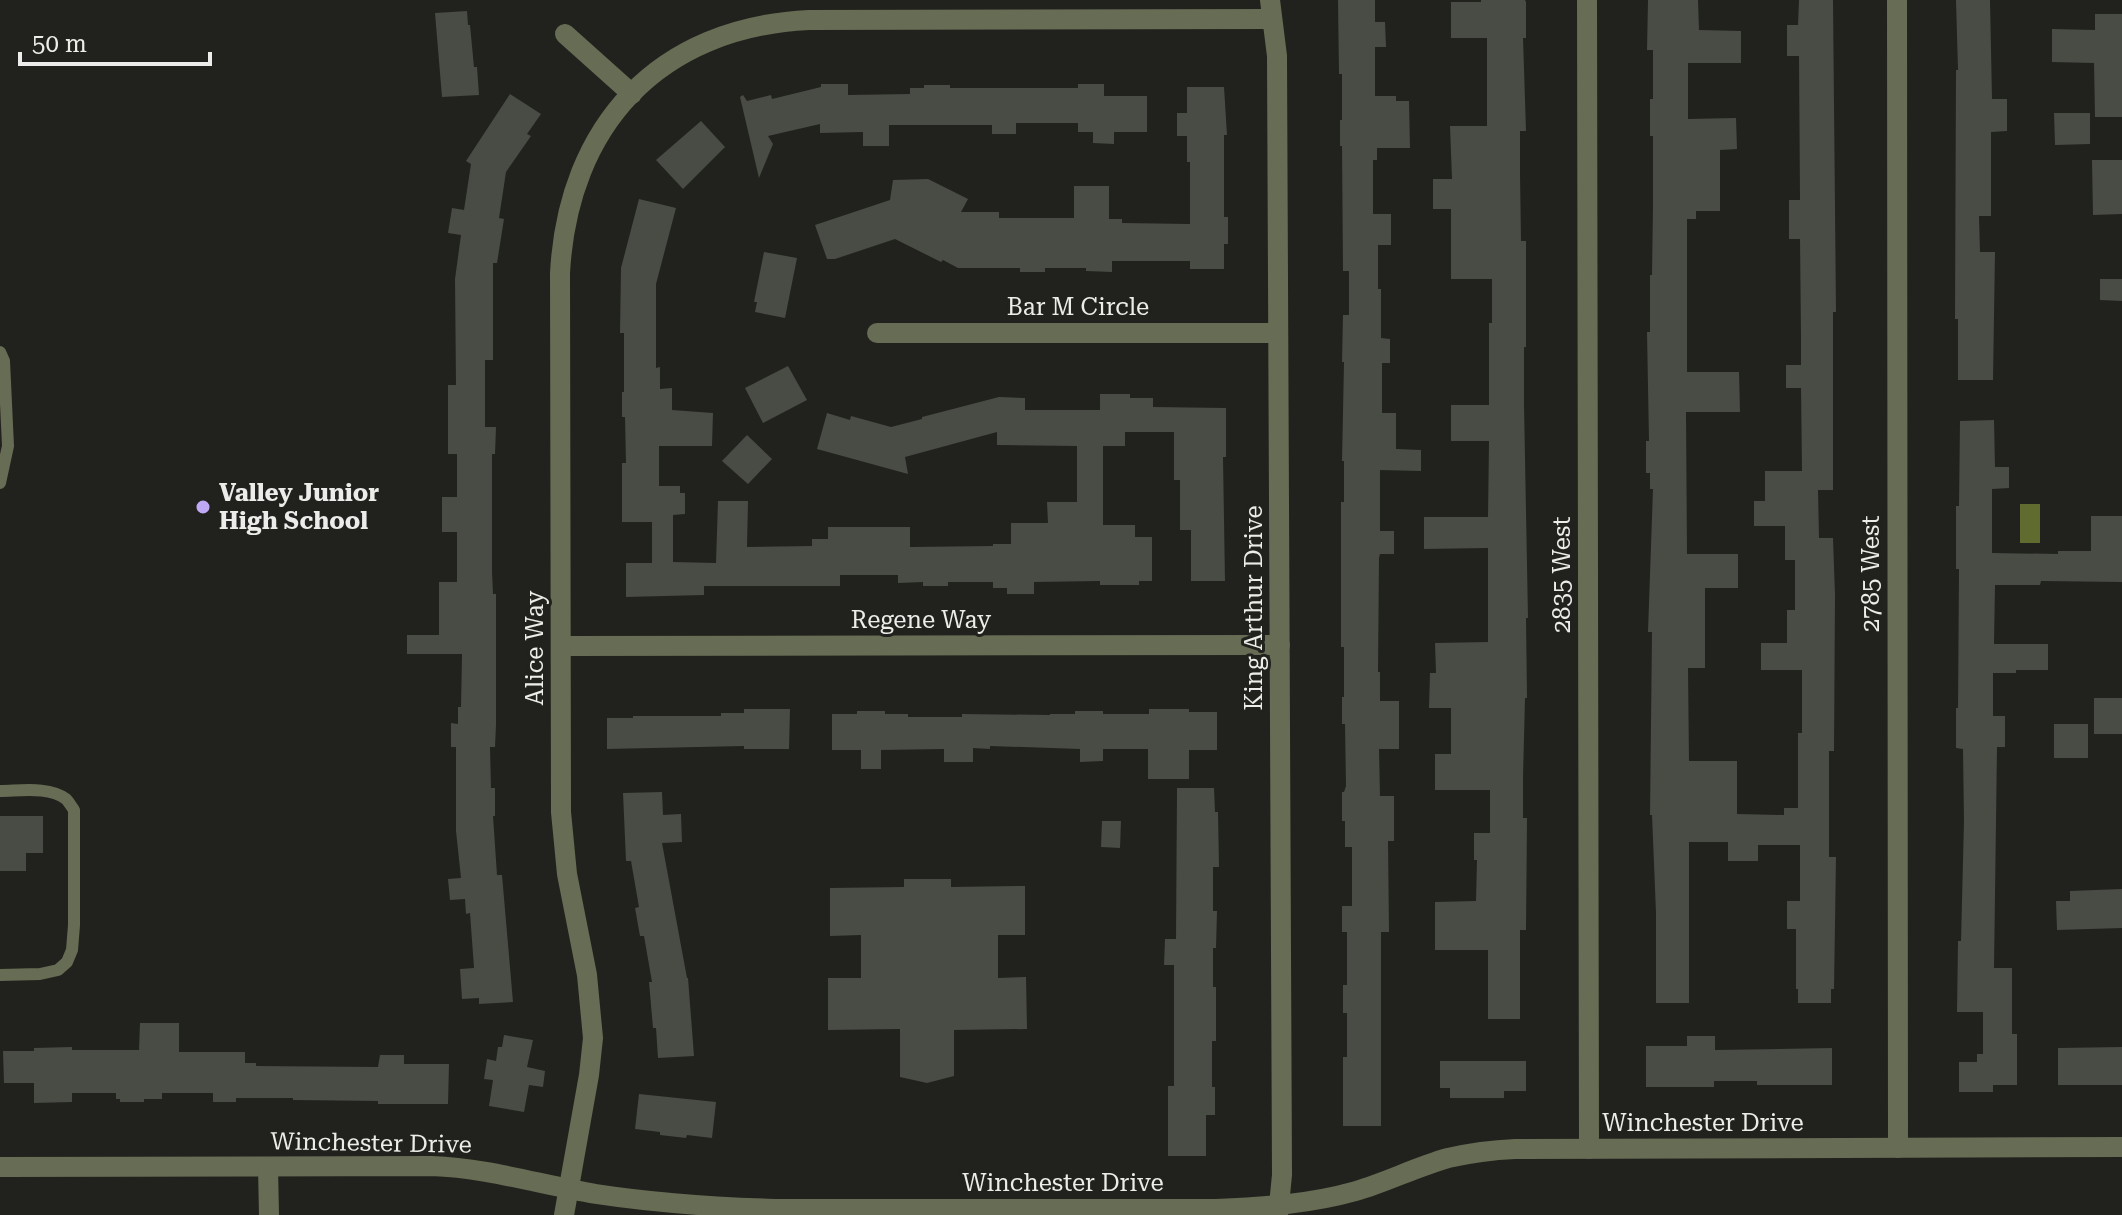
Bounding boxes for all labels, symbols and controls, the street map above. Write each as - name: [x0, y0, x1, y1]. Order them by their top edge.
- scale bar: [20, 16, 210, 66]
- text: 50 m: [32, 30, 87, 58]
- street label: Bar M Circle: [1007, 293, 1149, 321]
- place label: Valley Junior High School: [219, 479, 379, 535]
- marker: Valley Junior High School: [194, 498, 212, 516]
- street label: King Arthur Drive: [1240, 505, 1268, 711]
- street label: 2785 West: [1857, 516, 1885, 632]
- street label: 2835 West: [1548, 517, 1576, 633]
- street label: Alice Way: [521, 590, 549, 705]
- street label: Regene Way: [851, 606, 992, 634]
- street label: Winchester Drive: [1602, 1109, 1804, 1137]
- street label: Winchester Drive: [270, 1127, 472, 1159]
- street label: Winchester Drive: [962, 1169, 1164, 1197]

